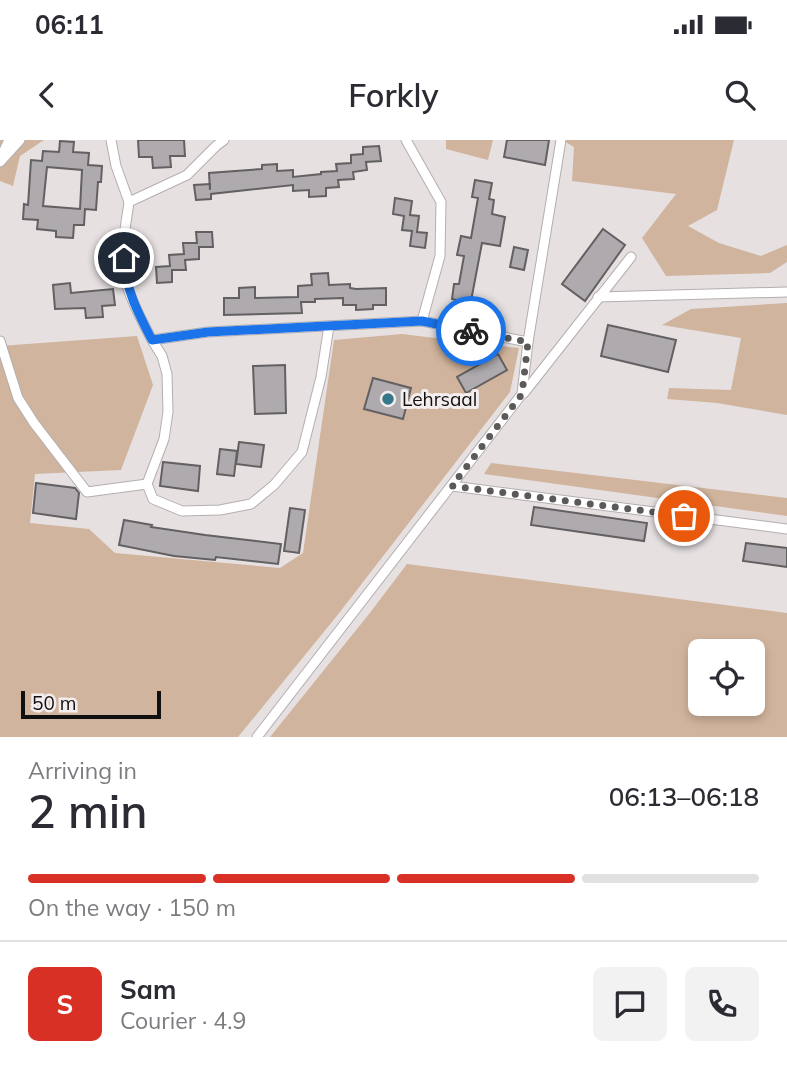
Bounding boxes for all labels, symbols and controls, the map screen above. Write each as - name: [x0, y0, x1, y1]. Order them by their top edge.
- text: 06:11: [35, 8, 104, 41]
- text: Forkly: [348, 75, 439, 115]
- icon: back: [28, 76, 66, 114]
- icon: search: [721, 76, 759, 114]
- pin: [94, 228, 154, 288]
- icon: home: [105, 239, 143, 277]
- courier: [436, 296, 506, 366]
- icon: bike: [452, 312, 490, 350]
- place label: Lehrsaal: [402, 387, 477, 411]
- marker: Lehrsaal: [380, 391, 396, 407]
- pin: [654, 486, 714, 546]
- icon: bag: [665, 497, 703, 535]
- map controls: [688, 639, 765, 716]
- button: locate: [688, 639, 765, 716]
- scale bar: [21, 688, 161, 720]
- text: 50 m: [32, 691, 76, 715]
- text: Arriving in: [28, 756, 137, 785]
- text: 06:13–06:18: [609, 780, 759, 813]
- text: 2 min: [28, 782, 147, 840]
- text: On the way · 150 m: [28, 893, 236, 922]
- button: chat: [593, 967, 667, 1041]
- button: phone: [685, 967, 759, 1041]
- text: Sam: [120, 973, 176, 1006]
- text: S: [57, 988, 73, 1021]
- text: Courier · 4.9: [120, 1006, 246, 1035]

